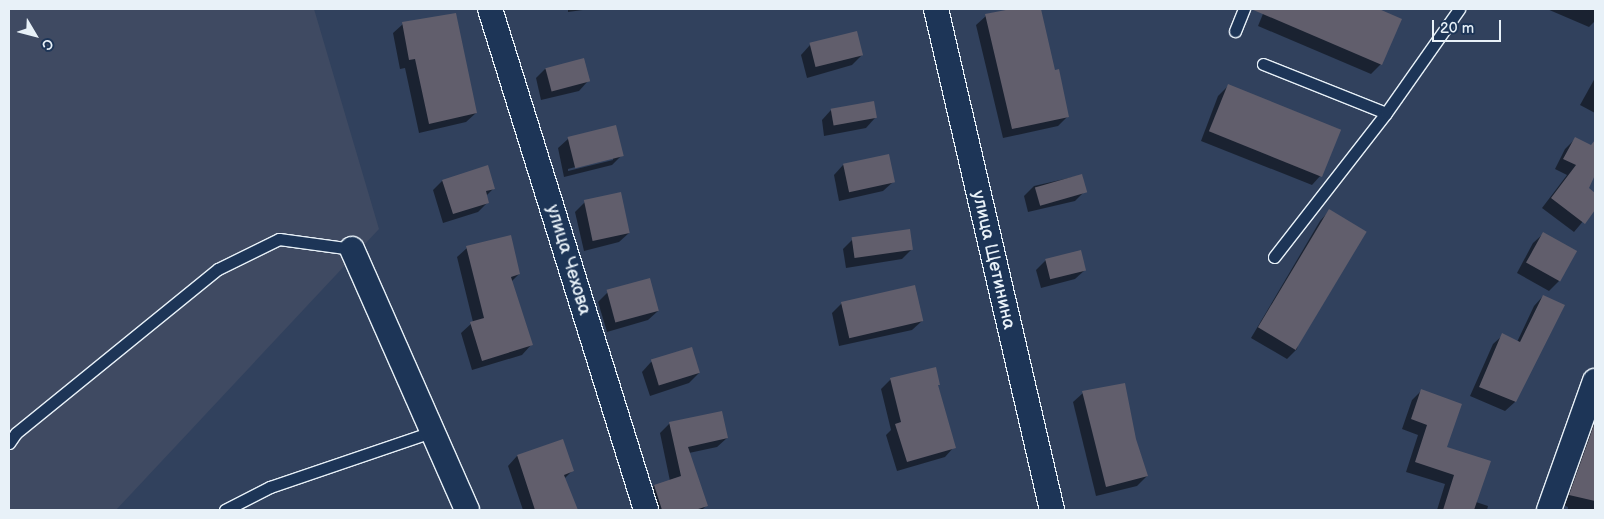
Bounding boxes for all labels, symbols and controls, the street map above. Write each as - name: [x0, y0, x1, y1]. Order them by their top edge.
- north arrow: [10, 10, 60, 60]
- scale bar: [1434, 10, 1503, 42]
- text: 20 m: [1440, 19, 1474, 38]
- text: С: [38, 35, 57, 53]
- street label: улица Щетинина: [967, 189, 1019, 331]
- street label: улица Чехова: [541, 202, 595, 318]

